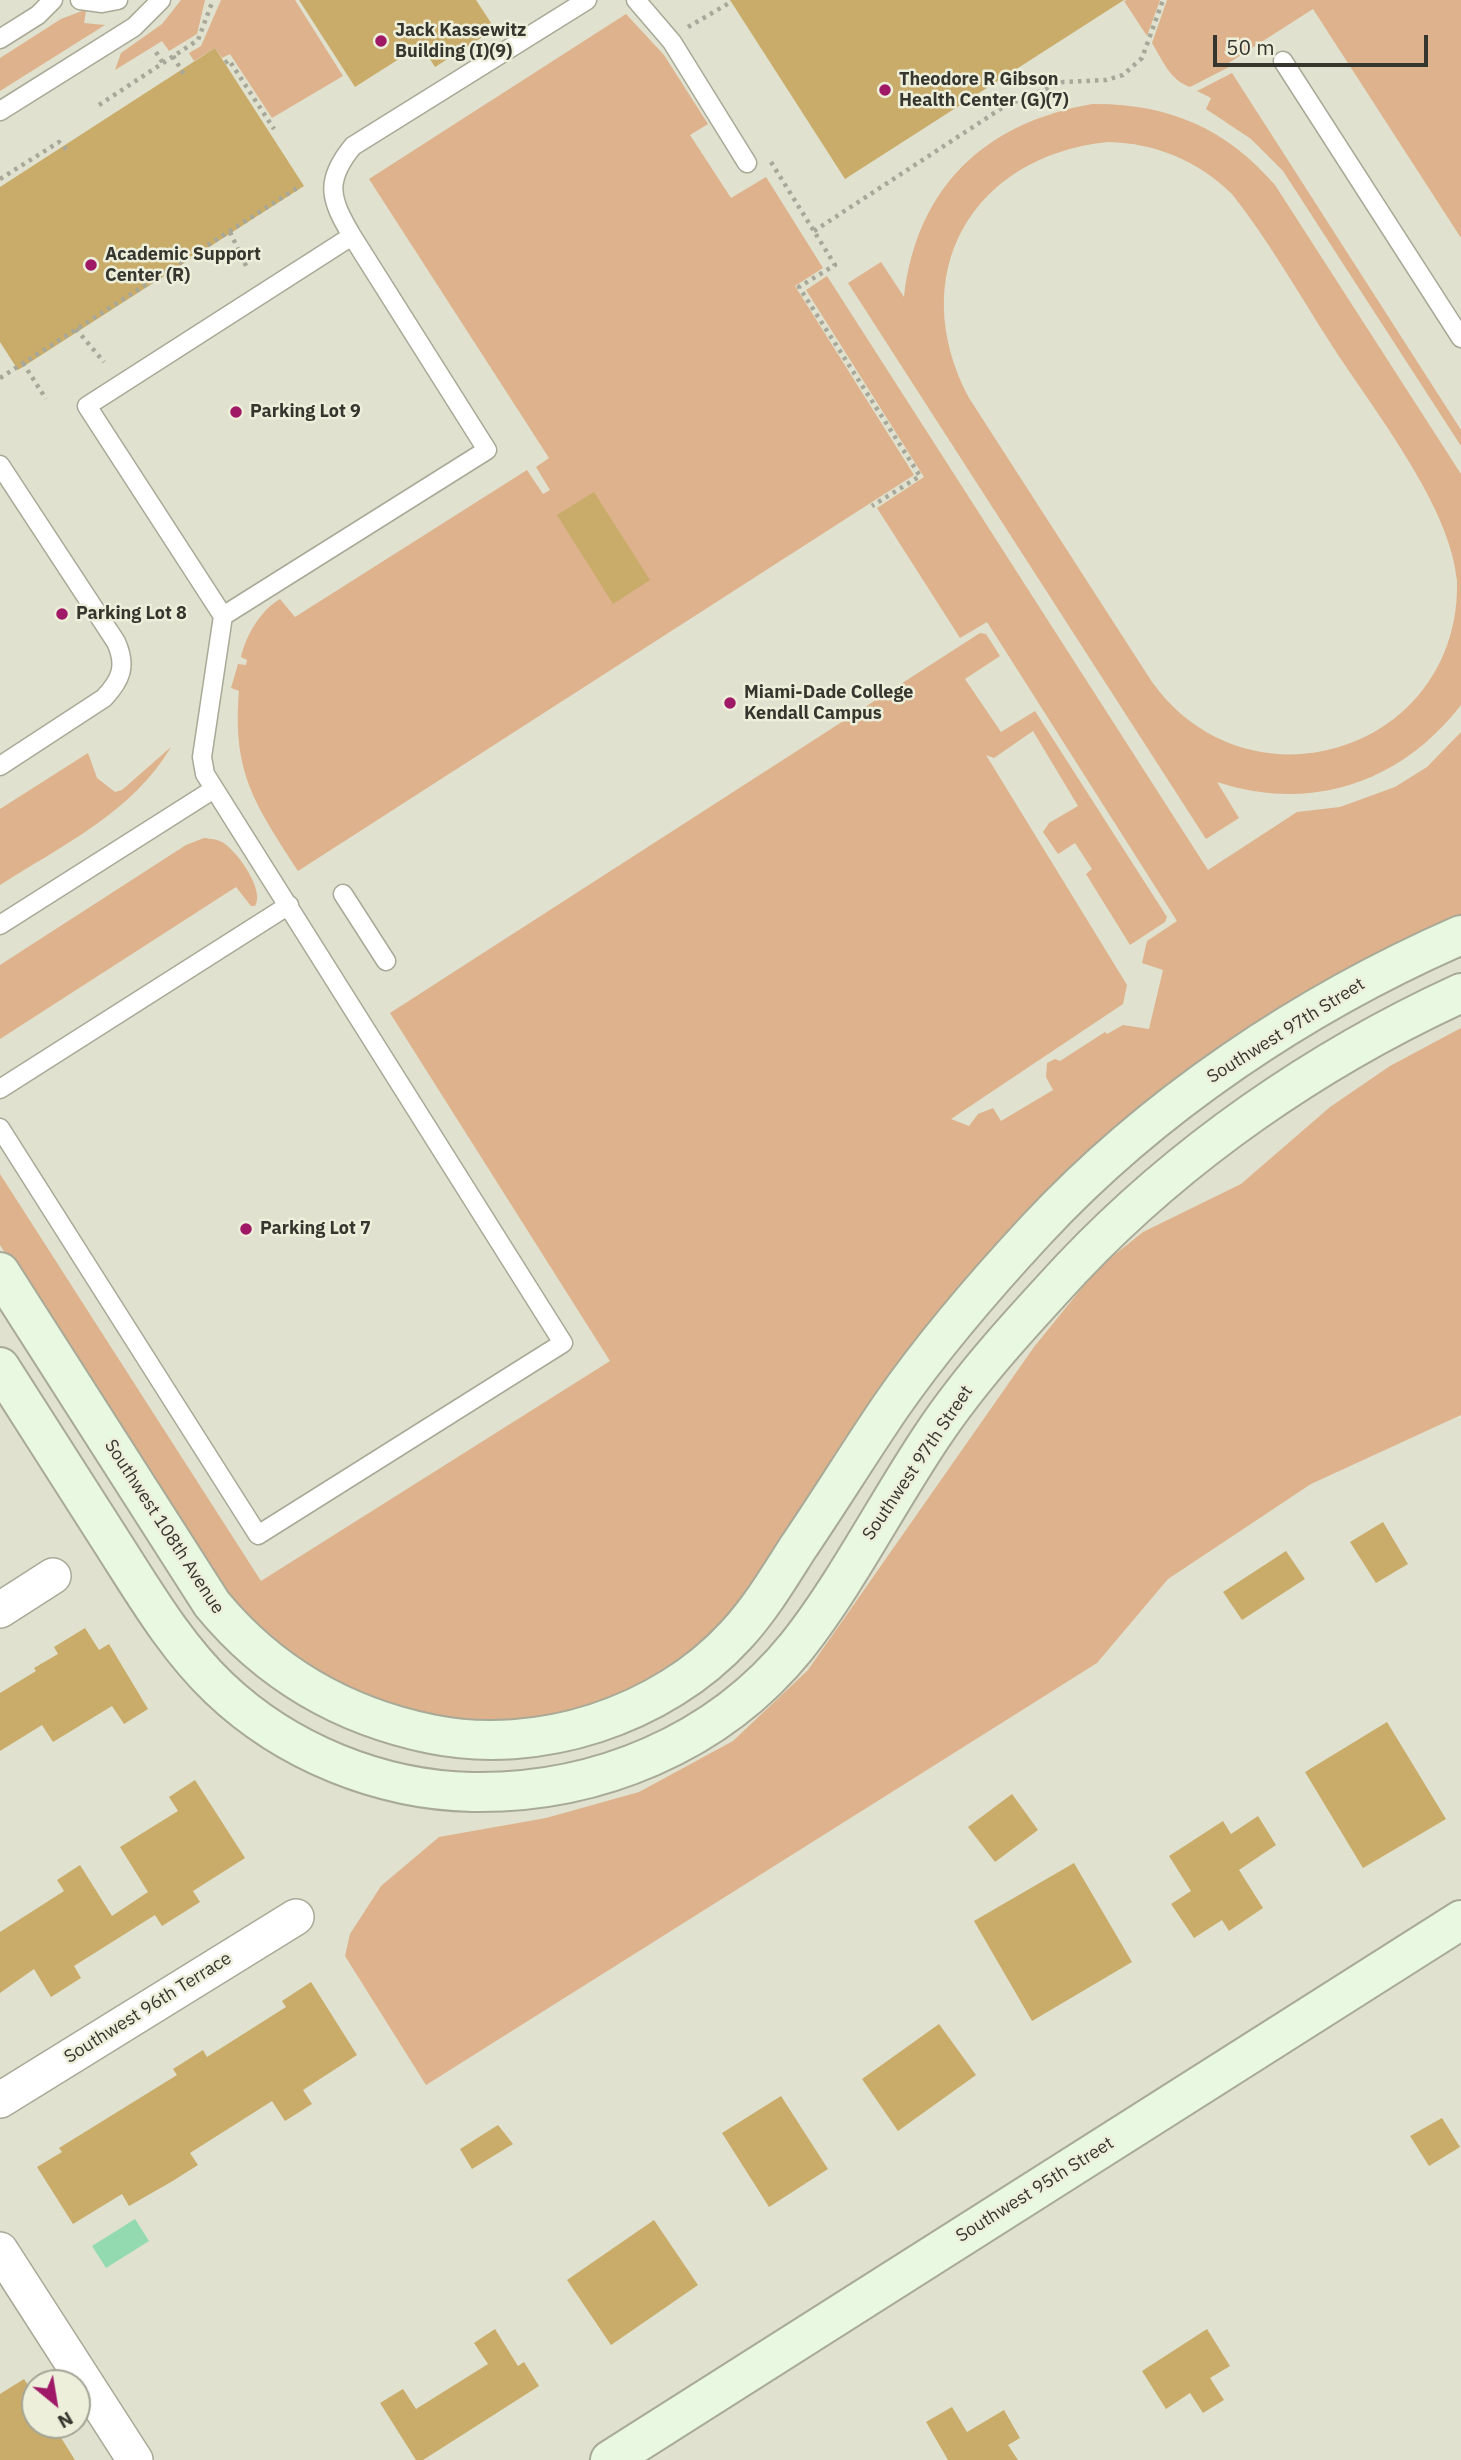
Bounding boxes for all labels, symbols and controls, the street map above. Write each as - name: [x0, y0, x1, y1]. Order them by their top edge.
- place label: Jack Kassewitz Building (I)(9): [395, 20, 526, 62]
- scale bar: [1216, 21, 1431, 65]
- marker: Jack Kassewitz Building (I)(9): [373, 33, 389, 49]
- text: 50 m: [1226, 33, 1275, 61]
- place label: Theodore R Gibson Health Center (G)(7): [899, 69, 1069, 112]
- marker: Theodore R Gibson Health Center (G)(7): [877, 82, 893, 98]
- place label: Academic Support Center (R): [105, 244, 261, 286]
- marker: Academic Support Center (R): [83, 257, 99, 273]
- place label: Parking Lot 9: [250, 401, 361, 423]
- marker: Parking Lot 9: [228, 404, 244, 420]
- place label: Parking Lot 8: [76, 603, 187, 625]
- marker: Parking Lot 8: [54, 606, 70, 622]
- place label: Miami-Dade College Kendall Campus: [744, 682, 913, 724]
- marker: Miami-Dade College Kendall Campus: [722, 695, 738, 711]
- street label: Southwest 97th Street: [1203, 974, 1369, 1088]
- place label: Parking Lot 7: [260, 1218, 371, 1240]
- marker: Parking Lot 7: [238, 1221, 254, 1237]
- street label: Southwest 97th Street: [858, 1382, 978, 1544]
- street label: Southwest 108th Avenue: [100, 1436, 228, 1618]
- street label: Southwest 96th Terrace: [60, 1948, 236, 2068]
- street label: Southwest 95th Street: [952, 2133, 1118, 2247]
- north arrow: [21, 2369, 91, 2439]
- text: N: [54, 2407, 77, 2434]

